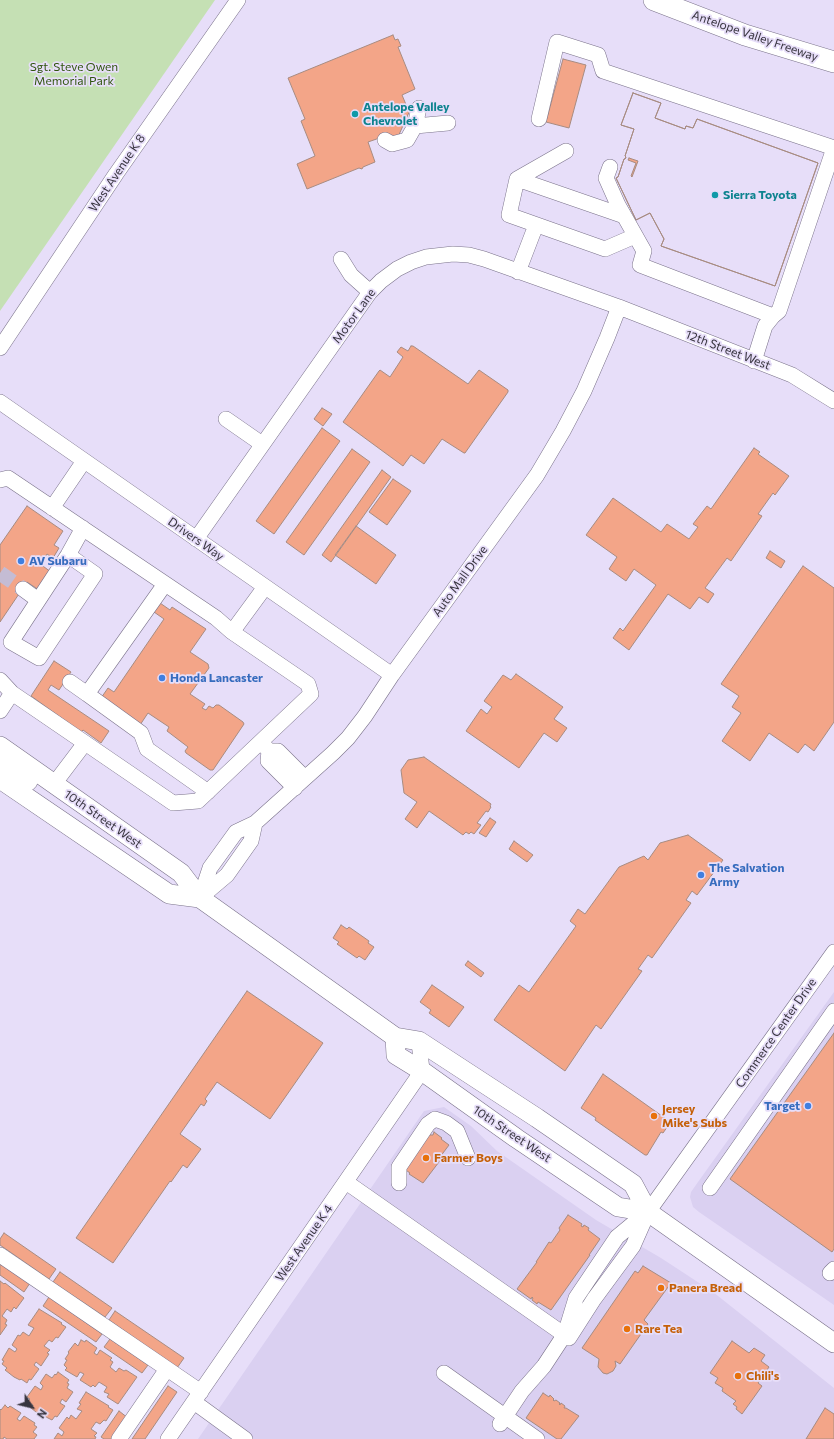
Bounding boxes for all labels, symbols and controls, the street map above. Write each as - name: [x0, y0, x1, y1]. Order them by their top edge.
- street label: Antelope Valley Freeway: [690, 8, 820, 64]
- park label: Sgt. Steve Owen Memorial Park: [30, 60, 118, 88]
- place label: Antelope Valley Chevrolet: [363, 100, 449, 128]
- marker: Antelope Valley Chevrolet: [350, 109, 360, 119]
- street label: West Avenue K 8: [86, 132, 148, 214]
- place label: Sierra Toyota: [723, 188, 797, 202]
- marker: Sierra Toyota: [710, 190, 720, 200]
- street label: Motor Lane: [329, 286, 379, 346]
- street label: 12th Street West: [683, 327, 773, 373]
- street label: Drivers Way: [165, 514, 227, 564]
- street label: Auto Mall Drive: [429, 543, 491, 619]
- place label: AV Subaru: [29, 554, 87, 568]
- marker: AV Subaru: [16, 556, 26, 566]
- place label: Honda Lancaster: [170, 671, 263, 685]
- marker: Honda Lancaster: [157, 673, 167, 683]
- street label: 10th Street West: [61, 787, 145, 851]
- place label: The Salvation Army: [709, 861, 784, 889]
- marker: The Salvation Army: [696, 870, 706, 880]
- street label: Commerce Center Drive: [733, 975, 819, 1091]
- place label: Target: [764, 1099, 800, 1113]
- marker: Target: [803, 1101, 813, 1111]
- street label: 10th Street West: [470, 1102, 554, 1166]
- place label: Jersey Mike's Subs: [662, 1102, 727, 1130]
- marker: Jersey Mike's Subs: [649, 1111, 659, 1121]
- place label: Farmer Boys: [434, 1151, 503, 1165]
- marker: Farmer Boys: [421, 1153, 431, 1163]
- street label: West Avenue K 4: [272, 1202, 336, 1284]
- place label: Panera Bread: [669, 1281, 742, 1295]
- marker: Panera Bread: [656, 1283, 666, 1293]
- place label: Rare Tea: [635, 1322, 682, 1336]
- marker: Rare Tea: [622, 1324, 632, 1334]
- place label: Chili's: [746, 1369, 779, 1383]
- marker: Chili's: [733, 1371, 743, 1381]
- north arrow: [12, 1387, 52, 1427]
- text: N: [35, 1407, 50, 1421]

